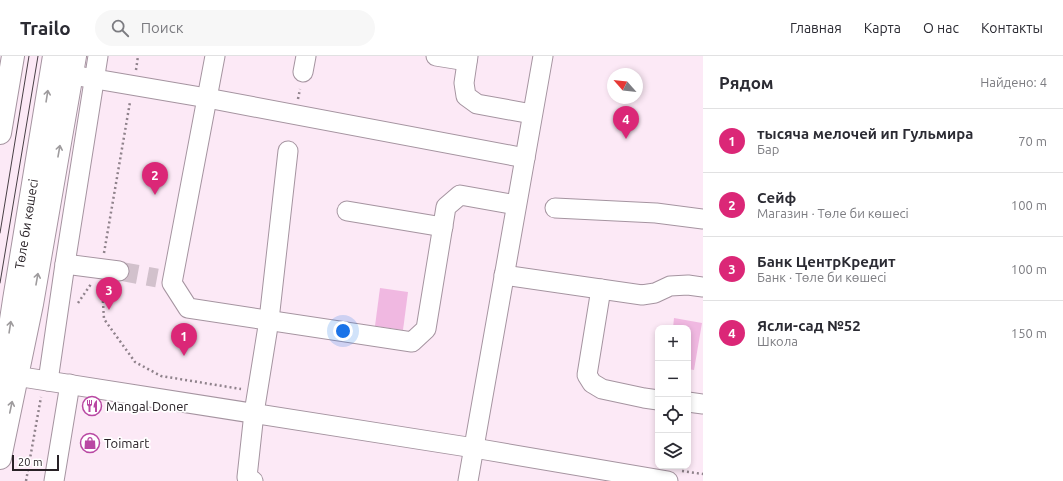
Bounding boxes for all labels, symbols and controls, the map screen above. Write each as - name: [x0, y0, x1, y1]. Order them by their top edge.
- search box: [95, 10, 375, 46]
- text: Trailo: [20, 17, 71, 39]
- icon: search: [109, 17, 131, 39]
- text: Поиск: [141, 19, 183, 36]
- text: Главная: [790, 20, 842, 36]
- text: Карта: [864, 20, 901, 36]
- text: О нас: [923, 20, 959, 36]
- text: Контакты: [981, 20, 1043, 36]
- north arrow: [607, 68, 643, 104]
- text: Рядом: [719, 73, 774, 92]
- text: Найдено: 4: [980, 75, 1047, 89]
- one-way arrow: [43, 90, 51, 103]
- pin: 4: [613, 106, 639, 139]
- text: тысяча мелочей ип Гульмира: [757, 125, 973, 142]
- text: 1: [728, 134, 736, 148]
- text: 70 m: [1018, 134, 1047, 148]
- text: Бар: [757, 142, 779, 156]
- one-way arrow: [55, 145, 63, 158]
- pin: 2: [142, 162, 168, 195]
- street label: Төле би көшесі: [12, 178, 40, 270]
- text: Сейф: [757, 189, 796, 206]
- text: 2: [728, 198, 736, 212]
- text: 100 m: [1011, 198, 1047, 212]
- text: Магазин · Төле би көшесі: [757, 206, 909, 220]
- text: Банк ЦентрКредит: [757, 253, 896, 270]
- text: 3: [728, 262, 736, 276]
- text: 100 m: [1011, 262, 1047, 276]
- text: Банк · Төле би көшесі: [757, 270, 886, 284]
- one-way arrow: [33, 273, 41, 286]
- pin: 3: [96, 277, 122, 310]
- text: Ясли-сад №52: [757, 317, 861, 334]
- one-way arrow: [6, 321, 14, 334]
- your location: [333, 321, 353, 341]
- pin: 1: [171, 323, 197, 356]
- map controls: [655, 325, 691, 469]
- button: +: [655, 325, 691, 361]
- text: 4: [728, 326, 736, 340]
- text: 150 m: [1011, 326, 1047, 340]
- text: Школа: [757, 334, 798, 348]
- button: −: [655, 361, 691, 397]
- restaurant icon: Mangal Doner: [81, 395, 103, 417]
- button: locate: [655, 397, 691, 433]
- place label: Mangal Doner: [106, 399, 188, 413]
- one-way arrow: [8, 400, 16, 413]
- shop icon: Toimart: [79, 432, 101, 454]
- button: layers: [655, 433, 691, 469]
- place label: Toimart: [104, 436, 149, 450]
- scale bar: [12, 453, 59, 472]
- text: 20 m: [18, 456, 42, 468]

